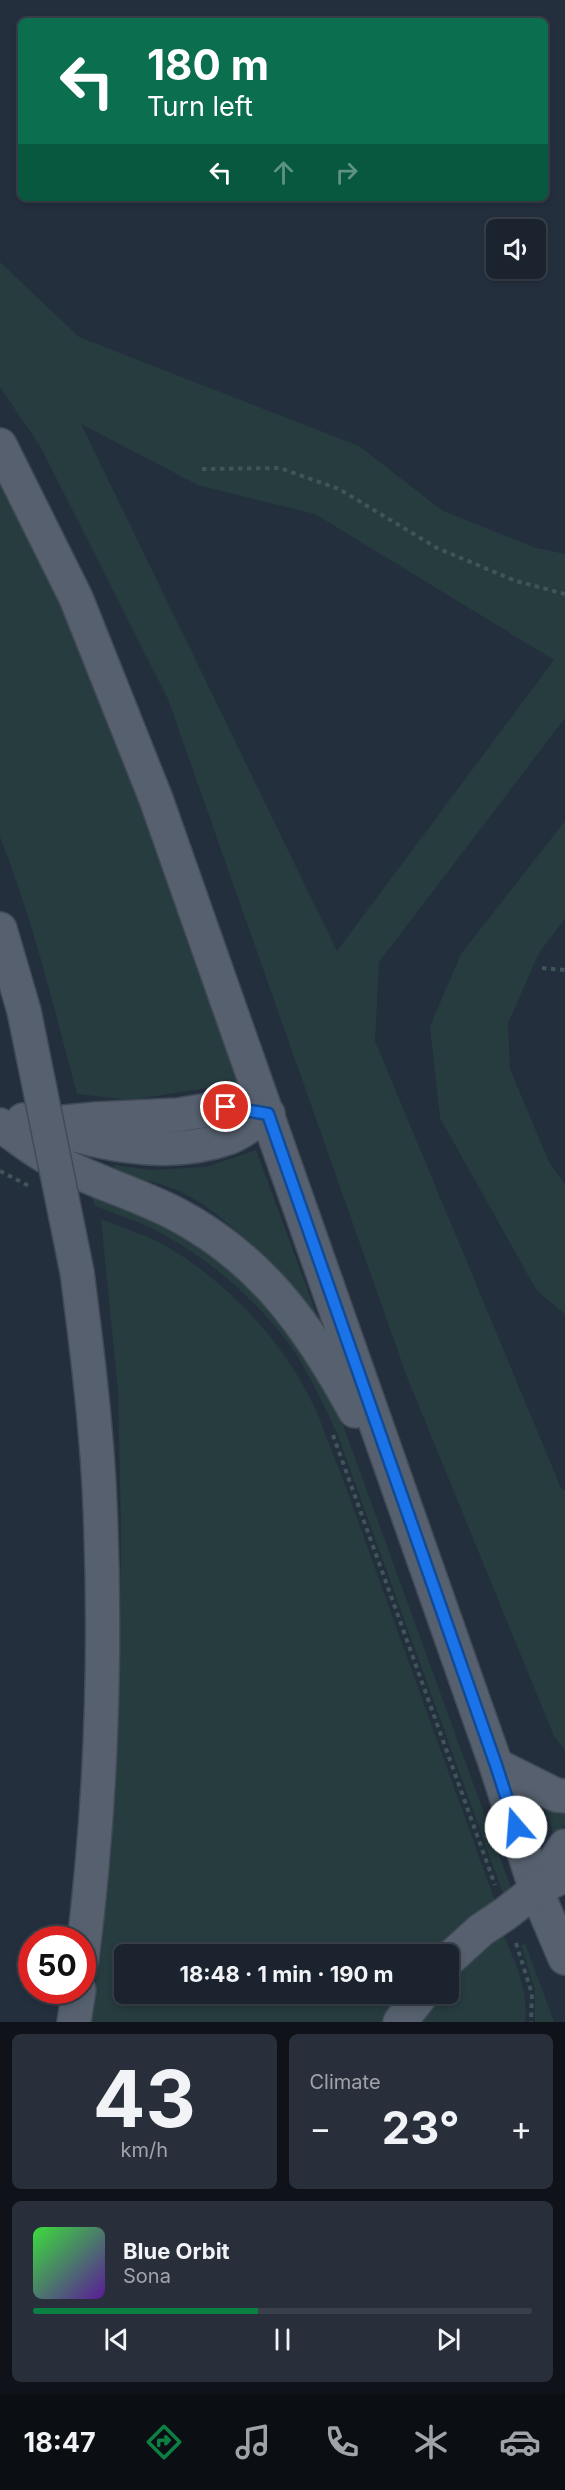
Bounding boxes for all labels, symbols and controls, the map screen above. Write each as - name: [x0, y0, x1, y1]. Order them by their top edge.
- text: 180 m: [147, 39, 269, 90]
- icon: left: [48, 42, 126, 120]
- text: Turn left: [147, 90, 253, 123]
- icon: left: [204, 156, 237, 189]
- icon: ahead: [267, 156, 300, 189]
- icon: right: [330, 156, 363, 189]
- map controls: [486, 219, 546, 279]
- button: sound: [486, 219, 546, 279]
- pin: [200, 1081, 251, 1132]
- icon: arrive: [209, 1090, 242, 1123]
- position arrow: [484, 1795, 548, 1859]
- speed limit sign: 50: [18, 1926, 96, 2004]
- text: 18:48 · 1 min · 190 m: [179, 1961, 394, 1987]
- text: 43: [93, 2051, 196, 2146]
- text: Climate: [310, 2070, 381, 2094]
- text: 23°: [382, 2100, 460, 2155]
- text: −: [310, 2108, 331, 2148]
- text: +: [510, 2108, 532, 2148]
- text: km/h: [120, 2138, 168, 2162]
- text: Blue Orbit: [123, 2238, 230, 2264]
- text: Sona: [123, 2264, 171, 2288]
- icon: previous: [100, 2323, 133, 2356]
- icon: pause: [266, 2323, 299, 2356]
- icon: next: [432, 2323, 465, 2356]
- icon: directions: [143, 2421, 185, 2463]
- icon: music: [232, 2421, 274, 2463]
- icon: phone: [321, 2421, 363, 2463]
- icon: climate: [410, 2421, 452, 2463]
- icon: car: [499, 2421, 541, 2463]
- text: 18:47: [24, 2426, 96, 2459]

